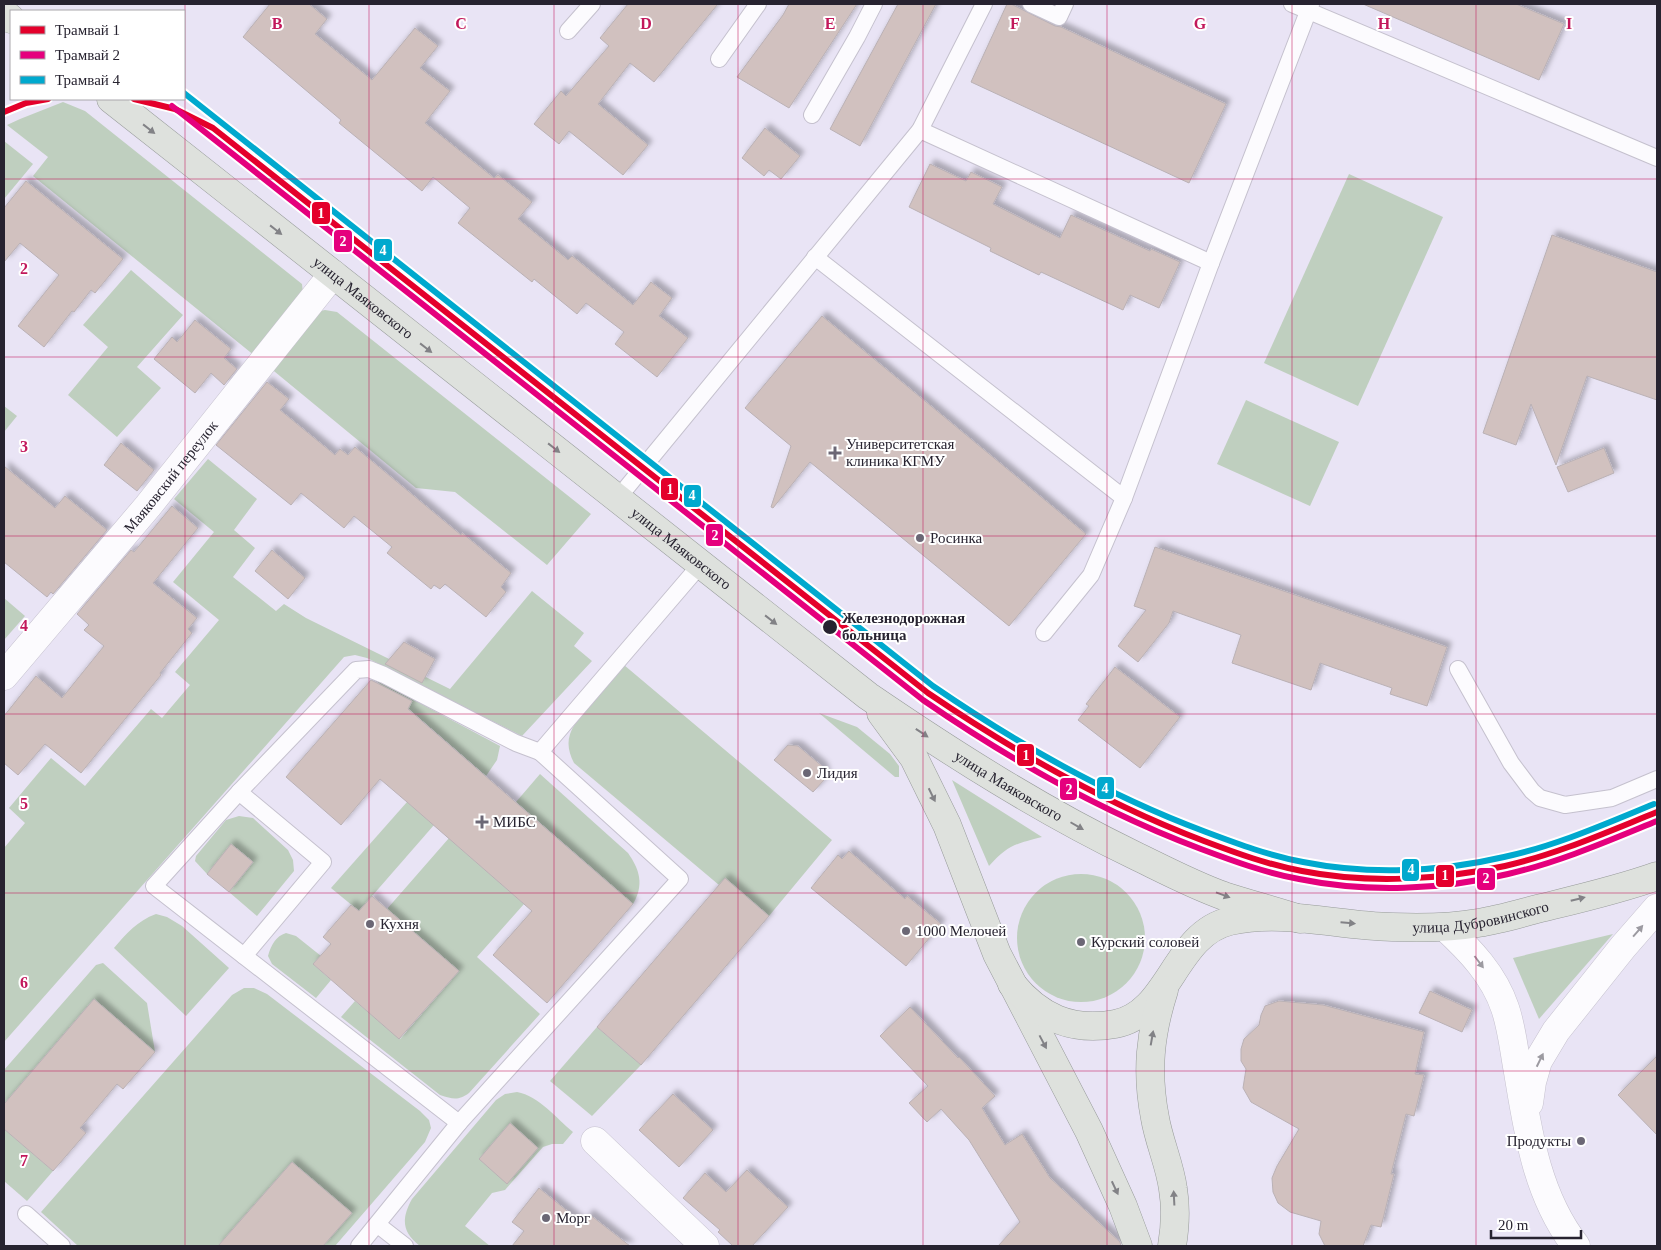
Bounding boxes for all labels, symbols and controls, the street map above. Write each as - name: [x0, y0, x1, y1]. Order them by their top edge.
- legend: [10, 10, 185, 100]
- text: B: [272, 15, 283, 32]
- text: C: [455, 15, 467, 32]
- text: D: [640, 15, 652, 32]
- text: E: [825, 15, 835, 32]
- text: F: [1010, 15, 1020, 32]
- text: G: [1194, 15, 1207, 32]
- text: H: [1378, 15, 1391, 32]
- text: I: [1566, 15, 1572, 32]
- text: Трамвай 1: [55, 22, 120, 38]
- text: Трамвай 2: [55, 47, 120, 63]
- text: Трамвай 4: [55, 72, 121, 88]
- one-way arrow: [142, 124, 156, 134]
- line badge: 1: [311, 201, 331, 225]
- text: 1: [318, 206, 325, 221]
- one-way arrow: [270, 224, 283, 235]
- line badge: 2: [333, 229, 353, 253]
- text: 2: [340, 234, 347, 249]
- line badge: 4: [373, 238, 393, 262]
- text: 4: [380, 243, 387, 258]
- street label: улица Маяковского: [310, 253, 416, 342]
- text: 2: [20, 260, 28, 277]
- one-way arrow: [419, 342, 432, 353]
- street label: Маяковский переулок: [121, 417, 221, 536]
- place label: Университетская клиника КГМУ: [846, 436, 955, 469]
- text: 3: [20, 438, 28, 455]
- one-way arrow: [547, 443, 560, 454]
- marker: Университетская клиника КГМУ: [828, 446, 842, 460]
- line badge: 1: [660, 477, 679, 501]
- text: 1: [667, 482, 674, 497]
- line badge: 4: [683, 484, 702, 508]
- text: 4: [689, 488, 696, 503]
- street label: улица Маяковского: [628, 504, 734, 593]
- line badge: 2: [705, 523, 724, 547]
- text: 2: [712, 528, 719, 543]
- place label: Росинка: [930, 530, 983, 546]
- marker: Росинка: [914, 532, 926, 544]
- place label: Железнодорожная больница: [842, 610, 965, 643]
- one-way arrow: [765, 615, 778, 625]
- text: 4: [20, 617, 28, 634]
- marker: Железнодорожная больница: [821, 618, 839, 636]
- one-way arrow: [916, 728, 929, 738]
- line badge: 1: [1016, 743, 1035, 767]
- street label: улица Маяковского: [952, 747, 1065, 824]
- text: 1: [1023, 748, 1030, 763]
- place label: Лидия: [817, 765, 858, 781]
- marker: Лидия: [801, 767, 813, 779]
- line badge: 4: [1096, 776, 1115, 800]
- line badge: 2: [1059, 777, 1078, 801]
- text: 4: [1102, 781, 1109, 796]
- text: 2: [1066, 782, 1073, 797]
- one-way arrow: [928, 788, 936, 802]
- text: 5: [20, 795, 28, 812]
- place label: МИБС: [493, 814, 536, 830]
- marker: МИБС: [475, 815, 489, 829]
- one-way arrow: [1070, 821, 1083, 830]
- line badge: 4: [1401, 858, 1420, 882]
- text: 4: [1408, 862, 1415, 877]
- line badge: 1: [1435, 864, 1455, 888]
- line badge: 2: [1476, 867, 1496, 891]
- text: 1: [1442, 868, 1449, 883]
- text: 2: [1483, 871, 1490, 886]
- one-way arrow: [1216, 892, 1231, 899]
- one-way arrow: [1570, 895, 1585, 903]
- street label: улица Дубровинского: [1412, 898, 1550, 936]
- place label: Кухня: [380, 916, 419, 932]
- marker: Кухня: [364, 918, 376, 930]
- one-way arrow: [1341, 920, 1357, 928]
- place label: 1000 Мелочей: [916, 923, 1006, 939]
- one-way arrow: [1632, 924, 1643, 937]
- marker: 1000 Мелочей: [900, 925, 912, 937]
- place label: Курский соловей: [1091, 934, 1199, 950]
- marker: Курский соловей: [1075, 936, 1087, 948]
- one-way arrow: [1473, 955, 1484, 968]
- text: 6: [20, 974, 28, 991]
- one-way arrow: [1149, 1030, 1157, 1046]
- one-way arrow: [1039, 1035, 1047, 1050]
- one-way arrow: [1536, 1053, 1544, 1067]
- place label: Продукты: [1507, 1133, 1571, 1149]
- marker: Продукты: [1575, 1135, 1587, 1147]
- text: 7: [20, 1152, 28, 1169]
- one-way arrow: [1111, 1181, 1119, 1195]
- one-way arrow: [1169, 1189, 1177, 1205]
- scale bar: [1491, 1208, 1581, 1240]
- place label: Морг: [556, 1210, 590, 1226]
- marker: Морг: [540, 1212, 552, 1224]
- text: 20 m: [1498, 1217, 1529, 1233]

